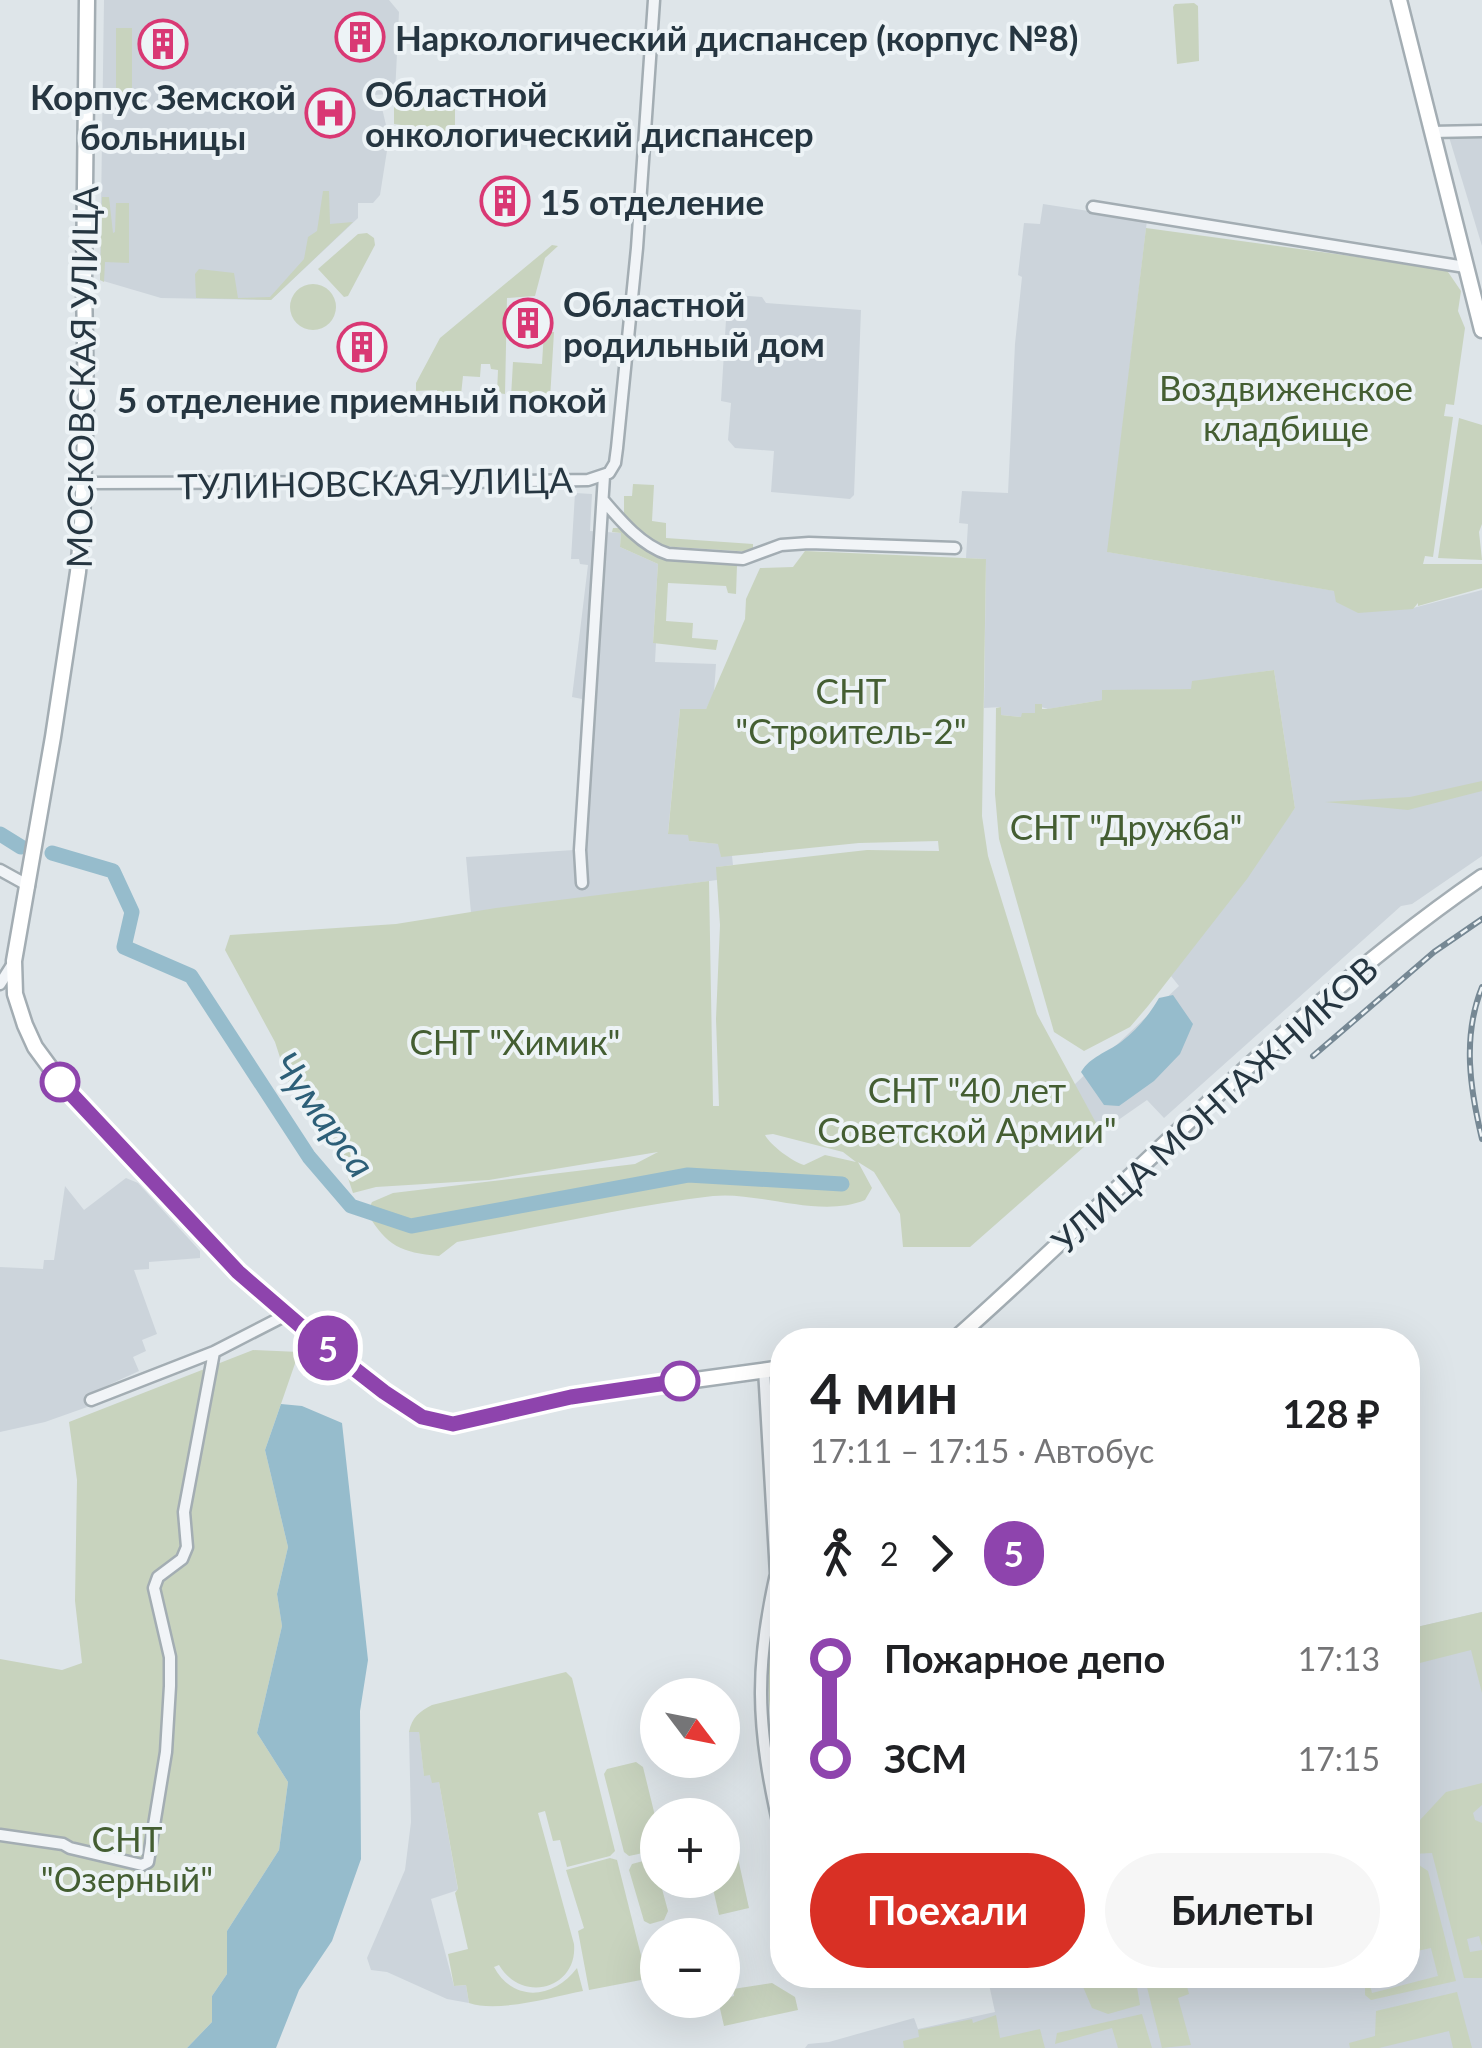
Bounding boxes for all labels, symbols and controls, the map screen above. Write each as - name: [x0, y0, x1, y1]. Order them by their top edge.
- building icon: Наркологический диспансер (корпус №8): [334, 11, 386, 63]
- place label: Наркологический диспансер (корпус №8): [395, 16, 1078, 58]
- building icon: Корпус Земской больницы: [137, 18, 189, 70]
- place label: Областной онкологический диспансер: [365, 72, 814, 154]
- place label: Корпус Земской больницы: [30, 75, 296, 157]
- hospital icon: Областной онкологический диспансер: [304, 87, 356, 139]
- building icon: 15 отделение: [479, 175, 531, 227]
- place label: 15 отделение: [540, 180, 764, 222]
- street label: МОСКОВСКАЯ УЛИЦА: [57, 185, 105, 569]
- place label: Областной родильный дом: [563, 282, 825, 364]
- building icon: Областной родильный дом: [502, 297, 554, 349]
- building icon: 5 отделение приемный покой: [336, 321, 388, 373]
- park label: Воздвиженское кладбище: [1159, 366, 1413, 448]
- place label: 5 отделение приемный покой: [117, 378, 607, 420]
- street label: ТУЛИНОВСКАЯ УЛИЦА: [177, 458, 573, 506]
- park label: СНТ "Строитель-2": [735, 669, 967, 751]
- park label: СНТ "Дружба": [1010, 805, 1242, 847]
- street label: УЛИЦА МОНТАЖНИКОВ: [1043, 947, 1385, 1261]
- park label: СНТ "Химик": [409, 1020, 621, 1062]
- water label: Чумарса: [264, 1043, 386, 1185]
- unlabelled marker: [41, 1063, 79, 1101]
- park label: СНТ "40 лет Советской Армии": [817, 1068, 1117, 1150]
- line badge: 5: [296, 1316, 360, 1380]
- text: 5: [318, 1327, 338, 1369]
- text: 4 мин: [810, 1360, 958, 1426]
- unlabelled marker: [661, 1362, 699, 1400]
- text: 128 ₽: [1283, 1390, 1380, 1436]
- text: 17:11 – 17:15 · Автобус: [810, 1431, 1154, 1470]
- icon: walk: [810, 1526, 865, 1581]
- icon: forward: [914, 1526, 969, 1581]
- text: 5: [1004, 1532, 1024, 1574]
- text: 2: [880, 1534, 899, 1573]
- text: Пожарное депо: [884, 1635, 1165, 1681]
- text: 17:13: [1298, 1639, 1380, 1678]
- north arrow: [640, 1678, 740, 1778]
- map controls: [640, 1678, 740, 2018]
- text: ЗСМ: [884, 1735, 967, 1781]
- text: 17:15: [1298, 1739, 1380, 1778]
- button: +: [640, 1798, 740, 1898]
- park label: СНТ "Озерный": [41, 1817, 213, 1899]
- button: Поехали: [810, 1853, 1085, 1968]
- button: Билеты: [1105, 1853, 1380, 1968]
- button: −: [640, 1918, 740, 2018]

